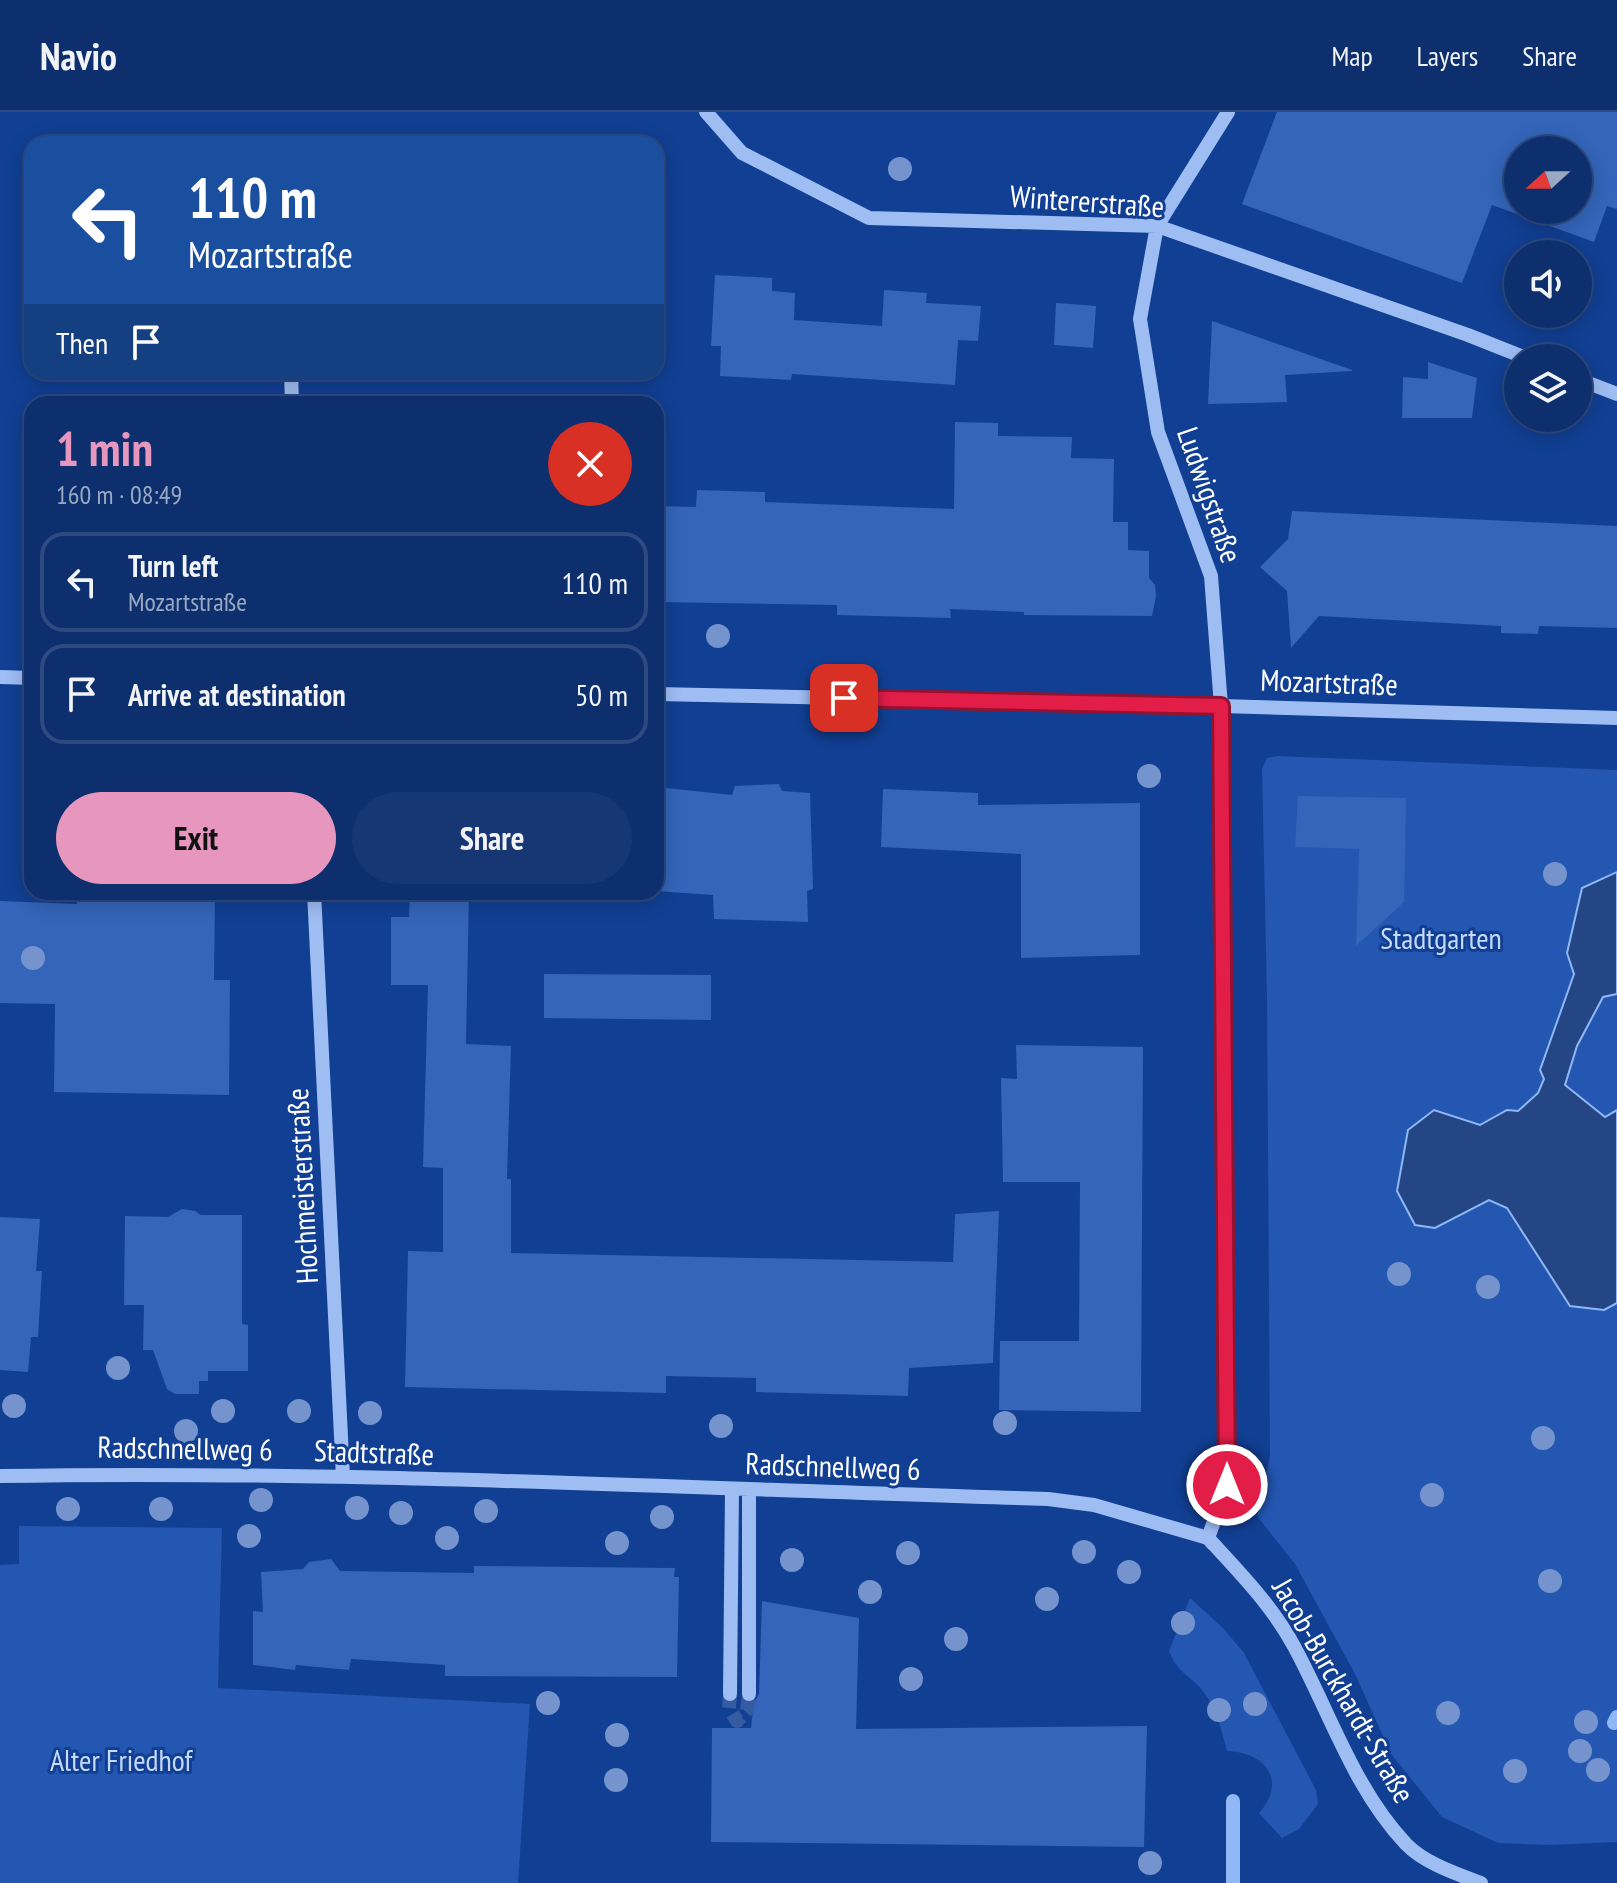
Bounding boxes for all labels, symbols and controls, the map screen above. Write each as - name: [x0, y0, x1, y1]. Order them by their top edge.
- text: Navio: [40, 31, 117, 80]
- text: Map: [1331, 37, 1373, 74]
- text: Layers: [1417, 37, 1478, 74]
- text: Share: [1522, 37, 1577, 74]
- north arrow: [1504, 136, 1592, 224]
- map controls: [1504, 136, 1592, 432]
- text: 110 m: [188, 161, 317, 233]
- icon: left: [56, 168, 160, 272]
- street label: Wintererstraße: [1009, 176, 1166, 225]
- text: Mozartstraße: [188, 231, 353, 278]
- button: sound: [1504, 240, 1592, 328]
- icon: arrive: [124, 320, 168, 364]
- text: Then: [56, 323, 108, 362]
- button: layers: [1504, 344, 1592, 432]
- text: 1 min: [56, 417, 153, 479]
- button: close: [548, 422, 632, 506]
- street label: Ludwigstraße: [1169, 422, 1252, 567]
- text: 160 m · 08:49: [56, 478, 182, 511]
- text: Turn left: [128, 546, 218, 585]
- icon: left: [60, 560, 104, 604]
- text: 110 m: [562, 563, 628, 602]
- text: Mozartstraße: [128, 585, 247, 618]
- street label: Mozartstraße: [1260, 660, 1398, 703]
- pin: [810, 664, 878, 732]
- icon: arrive: [60, 672, 104, 716]
- text: Arrive at destination: [128, 675, 346, 714]
- text: 50 m: [575, 675, 628, 714]
- icon: arrive: [822, 676, 866, 720]
- button: Exit: [56, 792, 336, 884]
- button: Share: [352, 792, 632, 884]
- park label: Stadtgarten: [1380, 918, 1502, 957]
- street label: Hochmeisterstraße: [277, 1087, 326, 1285]
- street label: Radschnellweg 6: [97, 1426, 273, 1469]
- street label: Stadtstraße: [313, 1430, 435, 1473]
- street label: Radschnellweg 6: [745, 1443, 921, 1488]
- position arrow: [1185, 1443, 1269, 1527]
- street label: Jacob-Burckhardt-Straße: [1264, 1570, 1424, 1809]
- park label: Alter Friedhof: [50, 1740, 193, 1779]

